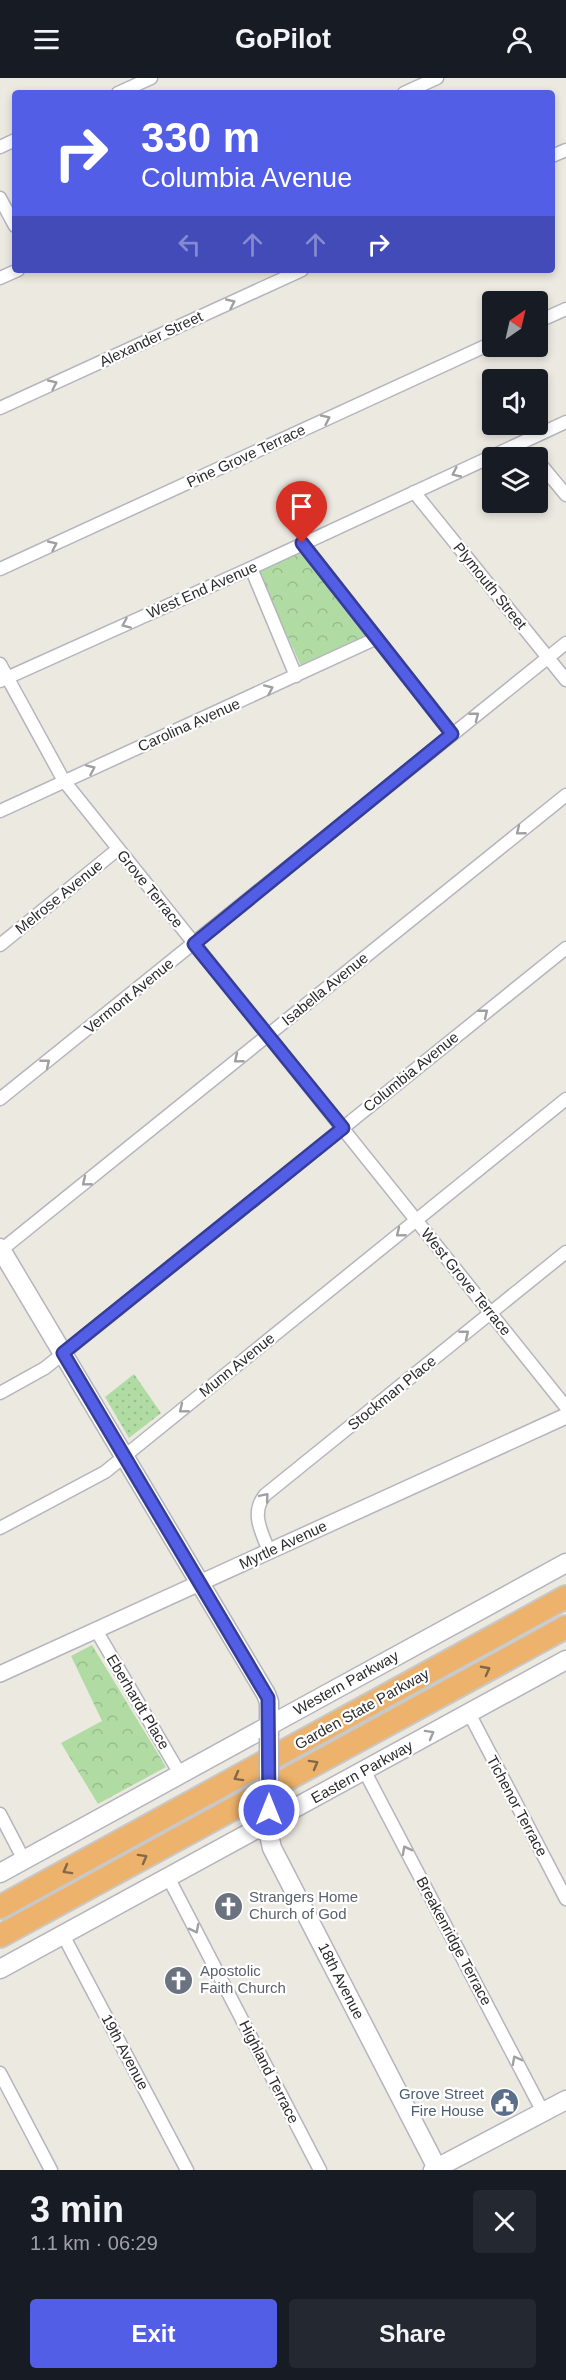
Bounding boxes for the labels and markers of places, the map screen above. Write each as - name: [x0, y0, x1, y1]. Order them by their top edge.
- pin: [276, 481, 327, 543]
- place label: Strangers Home Church of God: [249, 1888, 358, 1922]
- church icon: Strangers Home Church of God: [212, 1890, 244, 1922]
- place label: Apostolic Faith Church: [200, 1962, 286, 1996]
- church icon: Apostolic Faith Church: [163, 1964, 195, 1996]
- place label: Grove Street Fire House: [399, 2085, 485, 2119]
- public building icon: Grove Street Fire House: [489, 2087, 521, 2119]

